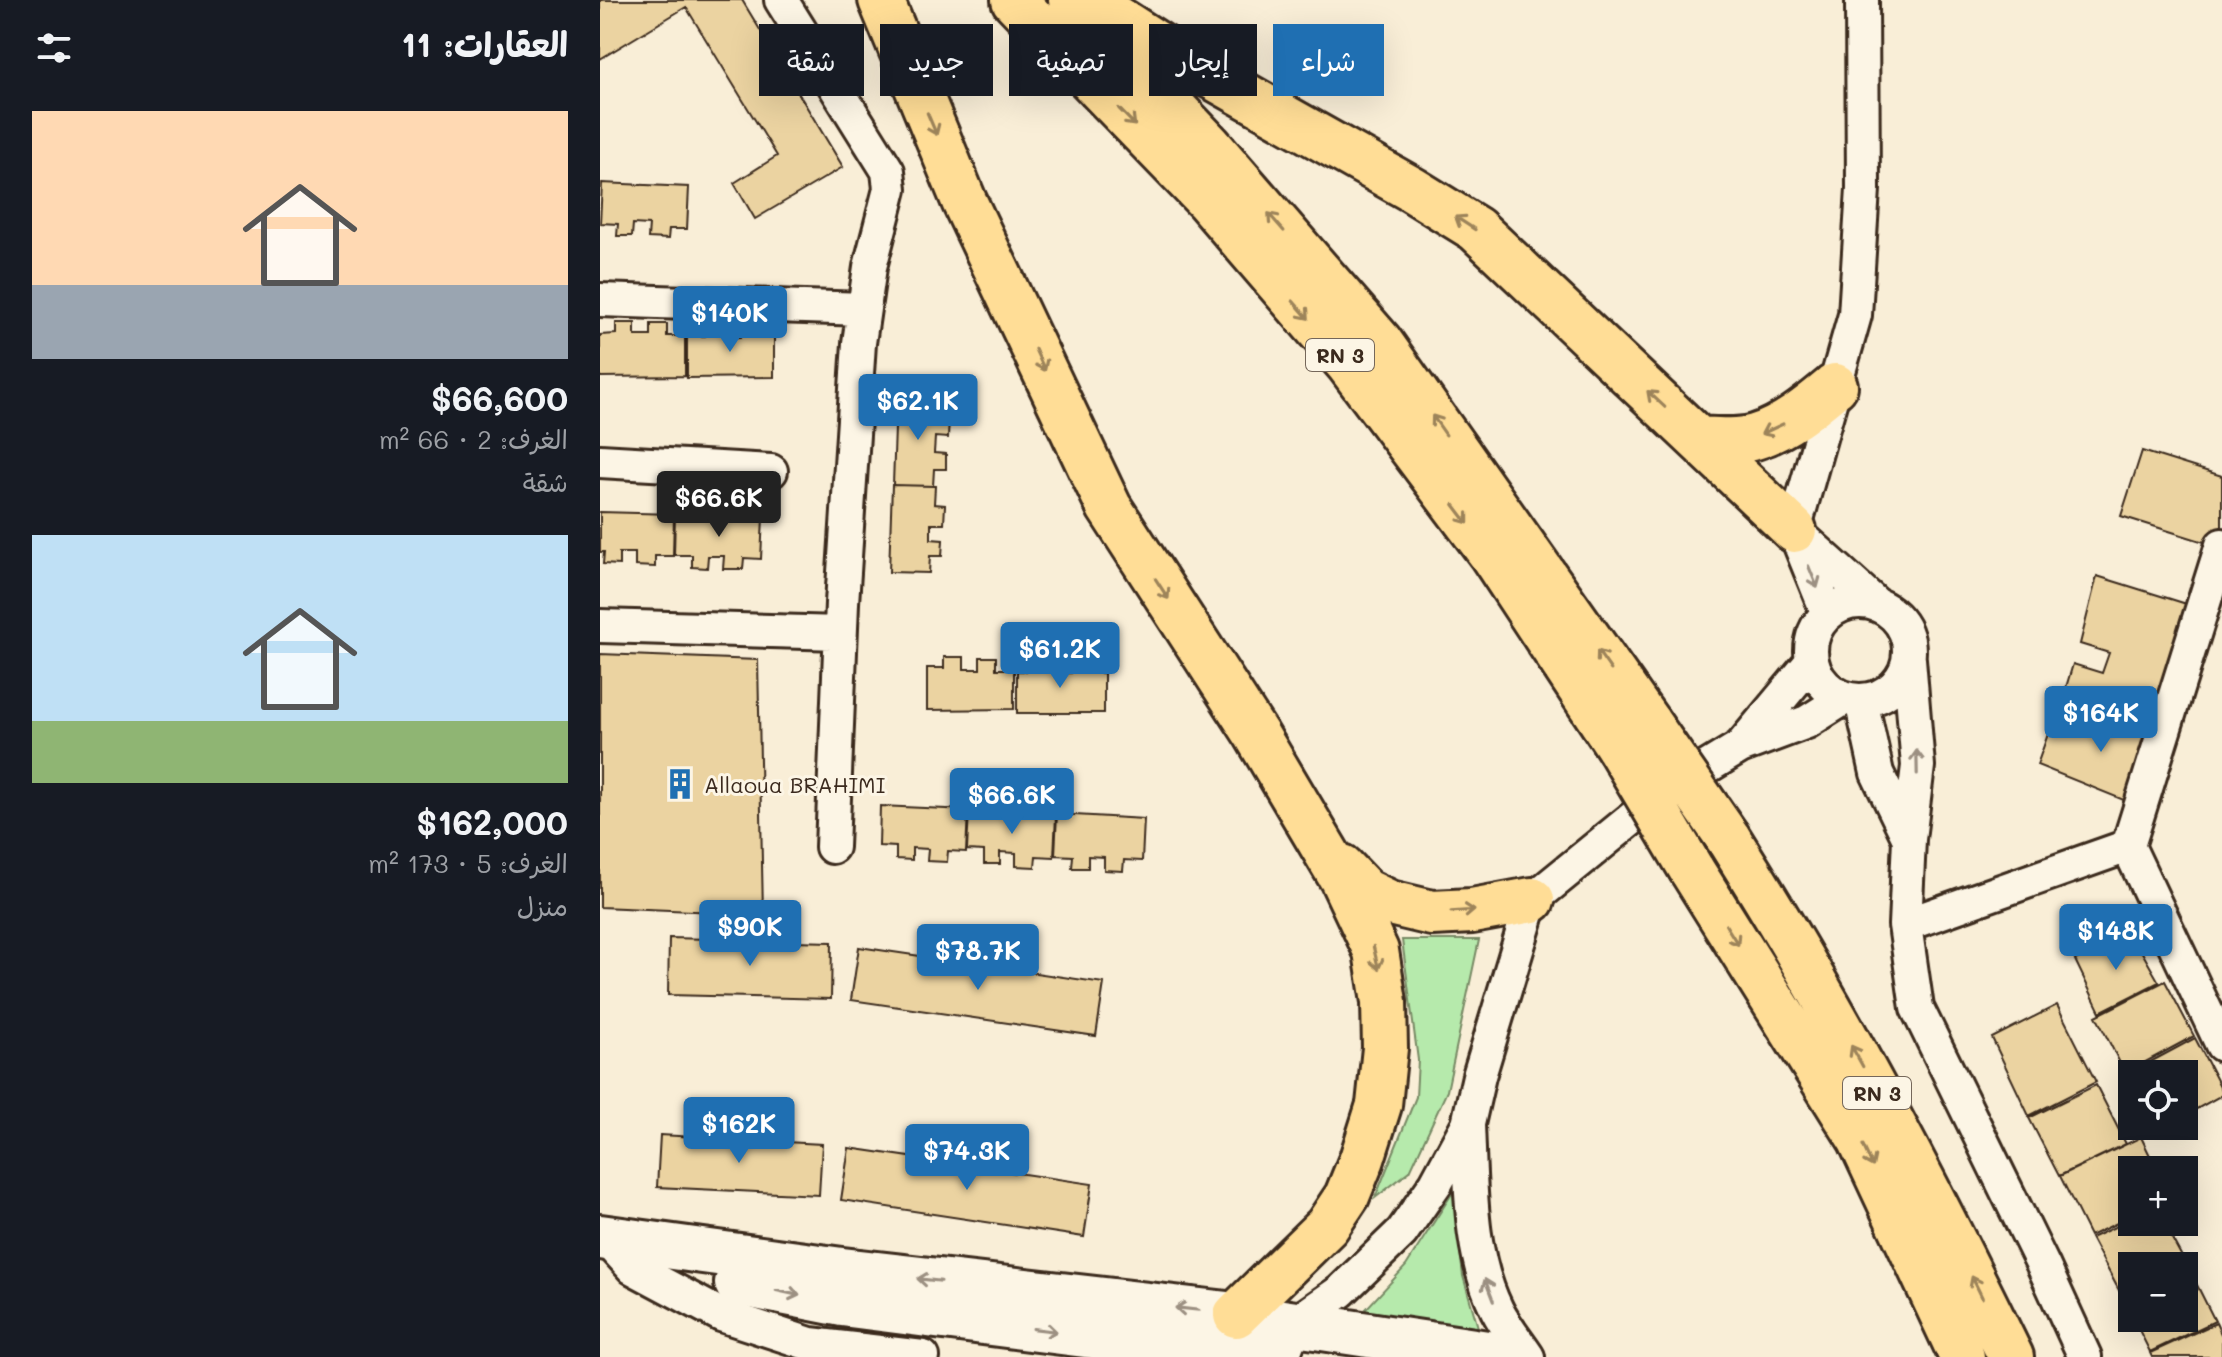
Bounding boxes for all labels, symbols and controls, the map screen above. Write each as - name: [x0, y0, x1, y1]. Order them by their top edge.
- text: العقارات: 11: [401, 21, 568, 66]
- chip: شقة: [759, 24, 864, 96]
- chip: جديد: [880, 24, 993, 96]
- chip: تصفية: [1009, 24, 1133, 96]
- chip: إيجار: [1149, 24, 1257, 96]
- chip: شراء: [1273, 24, 1384, 96]
- icon: filters: [32, 26, 76, 70]
- one-way arrow: [1117, 107, 1136, 127]
- one-way arrow: [926, 111, 941, 136]
- icon: home: [228, 163, 372, 307]
- one-way arrow: [1267, 212, 1285, 233]
- one-way arrow: [1454, 214, 1477, 230]
- pin: $140K: [674, 286, 786, 354]
- text: $140K: [691, 295, 769, 329]
- one-way arrow: [1292, 299, 1310, 319]
- road number: RN 3: [1306, 339, 1374, 371]
- one-way arrow: [1033, 348, 1048, 372]
- pin: $62.1K: [853, 374, 983, 442]
- text: $66,600: [431, 375, 568, 420]
- text: $62.1K: [877, 383, 959, 417]
- one-way arrow: [1646, 390, 1666, 409]
- one-way arrow: [1431, 414, 1447, 436]
- text: الغرف: 2 · 66 m²: [379, 422, 568, 456]
- one-way arrow: [1761, 422, 1785, 437]
- text: شقة: [523, 465, 568, 499]
- pin: $66.6K: [654, 471, 784, 539]
- text: $66.6K: [675, 480, 763, 514]
- one-way arrow: [1453, 503, 1469, 525]
- one-way arrow: [1806, 564, 1821, 589]
- one-way arrow: [1154, 577, 1170, 600]
- icon: home: [228, 587, 372, 731]
- pin: $61.2K: [995, 622, 1125, 690]
- text: $61.2K: [1019, 631, 1101, 665]
- one-way arrow: [1596, 650, 1612, 672]
- pin: $164K: [2045, 686, 2157, 754]
- text: $164K: [2063, 695, 2139, 729]
- one-way arrow: [1909, 749, 1924, 776]
- building icon: Allaoua BRAHIMI: [663, 767, 697, 801]
- pin: $66.6K: [947, 768, 1077, 836]
- place label: Allaoua BRAHIMI: [704, 770, 885, 799]
- text: $66.6K: [968, 777, 1056, 811]
- text: $162,000: [416, 799, 568, 844]
- text: الغرف: 5 · 173 m²: [368, 846, 568, 880]
- text: منزل: [517, 889, 568, 923]
- pin: $90K: [703, 900, 797, 968]
- one-way arrow: [1449, 903, 1476, 918]
- pin: $148K: [2060, 904, 2172, 972]
- text: $90K: [717, 909, 783, 943]
- text: $148K: [2077, 913, 2155, 947]
- one-way arrow: [1724, 923, 1740, 946]
- pin: $78.7K: [913, 924, 1043, 992]
- text: $78.7K: [935, 933, 1021, 967]
- one-way arrow: [1370, 945, 1385, 971]
- one-way arrow: [1848, 1045, 1864, 1069]
- map controls: [2118, 1060, 2198, 1332]
- button: locate: [2118, 1060, 2198, 1140]
- road number: RN 3: [1843, 1077, 1911, 1109]
- pin: $162K: [683, 1097, 795, 1165]
- text: $162K: [702, 1106, 776, 1140]
- pin: $74.3K: [902, 1124, 1032, 1192]
- text: $74.3K: [923, 1133, 1011, 1167]
- one-way arrow: [1861, 1144, 1876, 1168]
- button: +: [2118, 1156, 2198, 1236]
- button: −: [2118, 1252, 2198, 1332]
- one-way arrow: [916, 1272, 943, 1287]
- one-way arrow: [1969, 1275, 1984, 1299]
- one-way arrow: [1481, 1278, 1495, 1303]
- one-way arrow: [774, 1286, 800, 1301]
- one-way arrow: [1175, 1301, 1200, 1316]
- one-way arrow: [1032, 1323, 1057, 1338]

